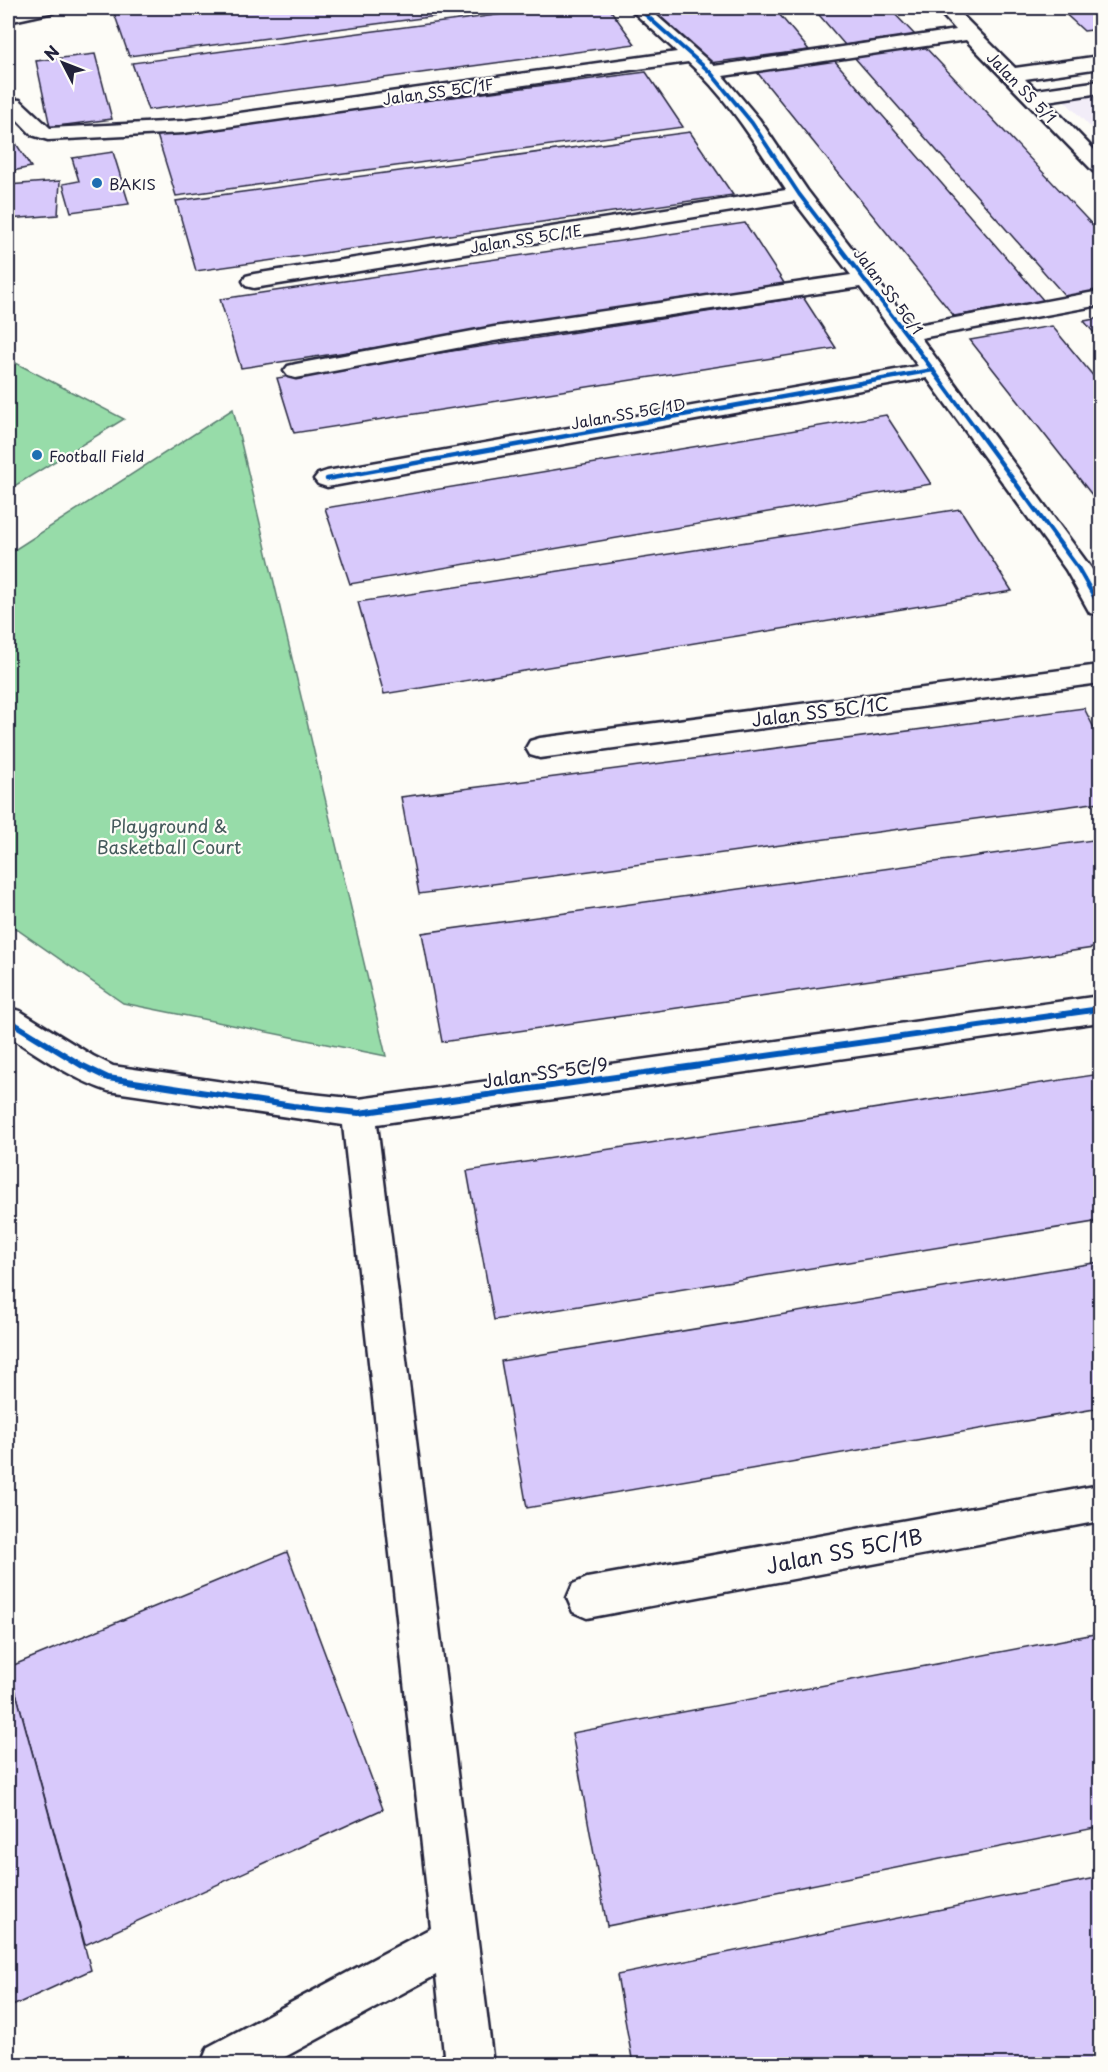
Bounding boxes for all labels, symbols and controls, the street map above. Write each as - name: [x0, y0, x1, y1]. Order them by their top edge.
- north arrow: [33, 33, 93, 93]
- text: N: [38, 40, 64, 65]
- street label: Jalan SS 5/1: [982, 46, 1062, 128]
- street label: Jalan SS 5C/1F: [381, 72, 495, 110]
- place label: BAKIS: [109, 172, 156, 195]
- marker: BAKIS: [90, 176, 104, 190]
- street label: Jalan SS 5C/1E: [468, 218, 584, 258]
- street label: Jalan SS 5C/1: [849, 243, 929, 339]
- street label: Jalan SS 5C/1D: [569, 392, 687, 434]
- place label: Football Field: [49, 444, 144, 467]
- marker: Football Field: [30, 448, 44, 462]
- street label: Jalan SS 5C/1C: [750, 689, 890, 733]
- park label: Playground & Basketball Court: [97, 812, 241, 860]
- street label: Jalan SS 5C/9: [480, 1050, 610, 1094]
- street label: Jalan SS 5C/1B: [763, 1519, 925, 1581]

